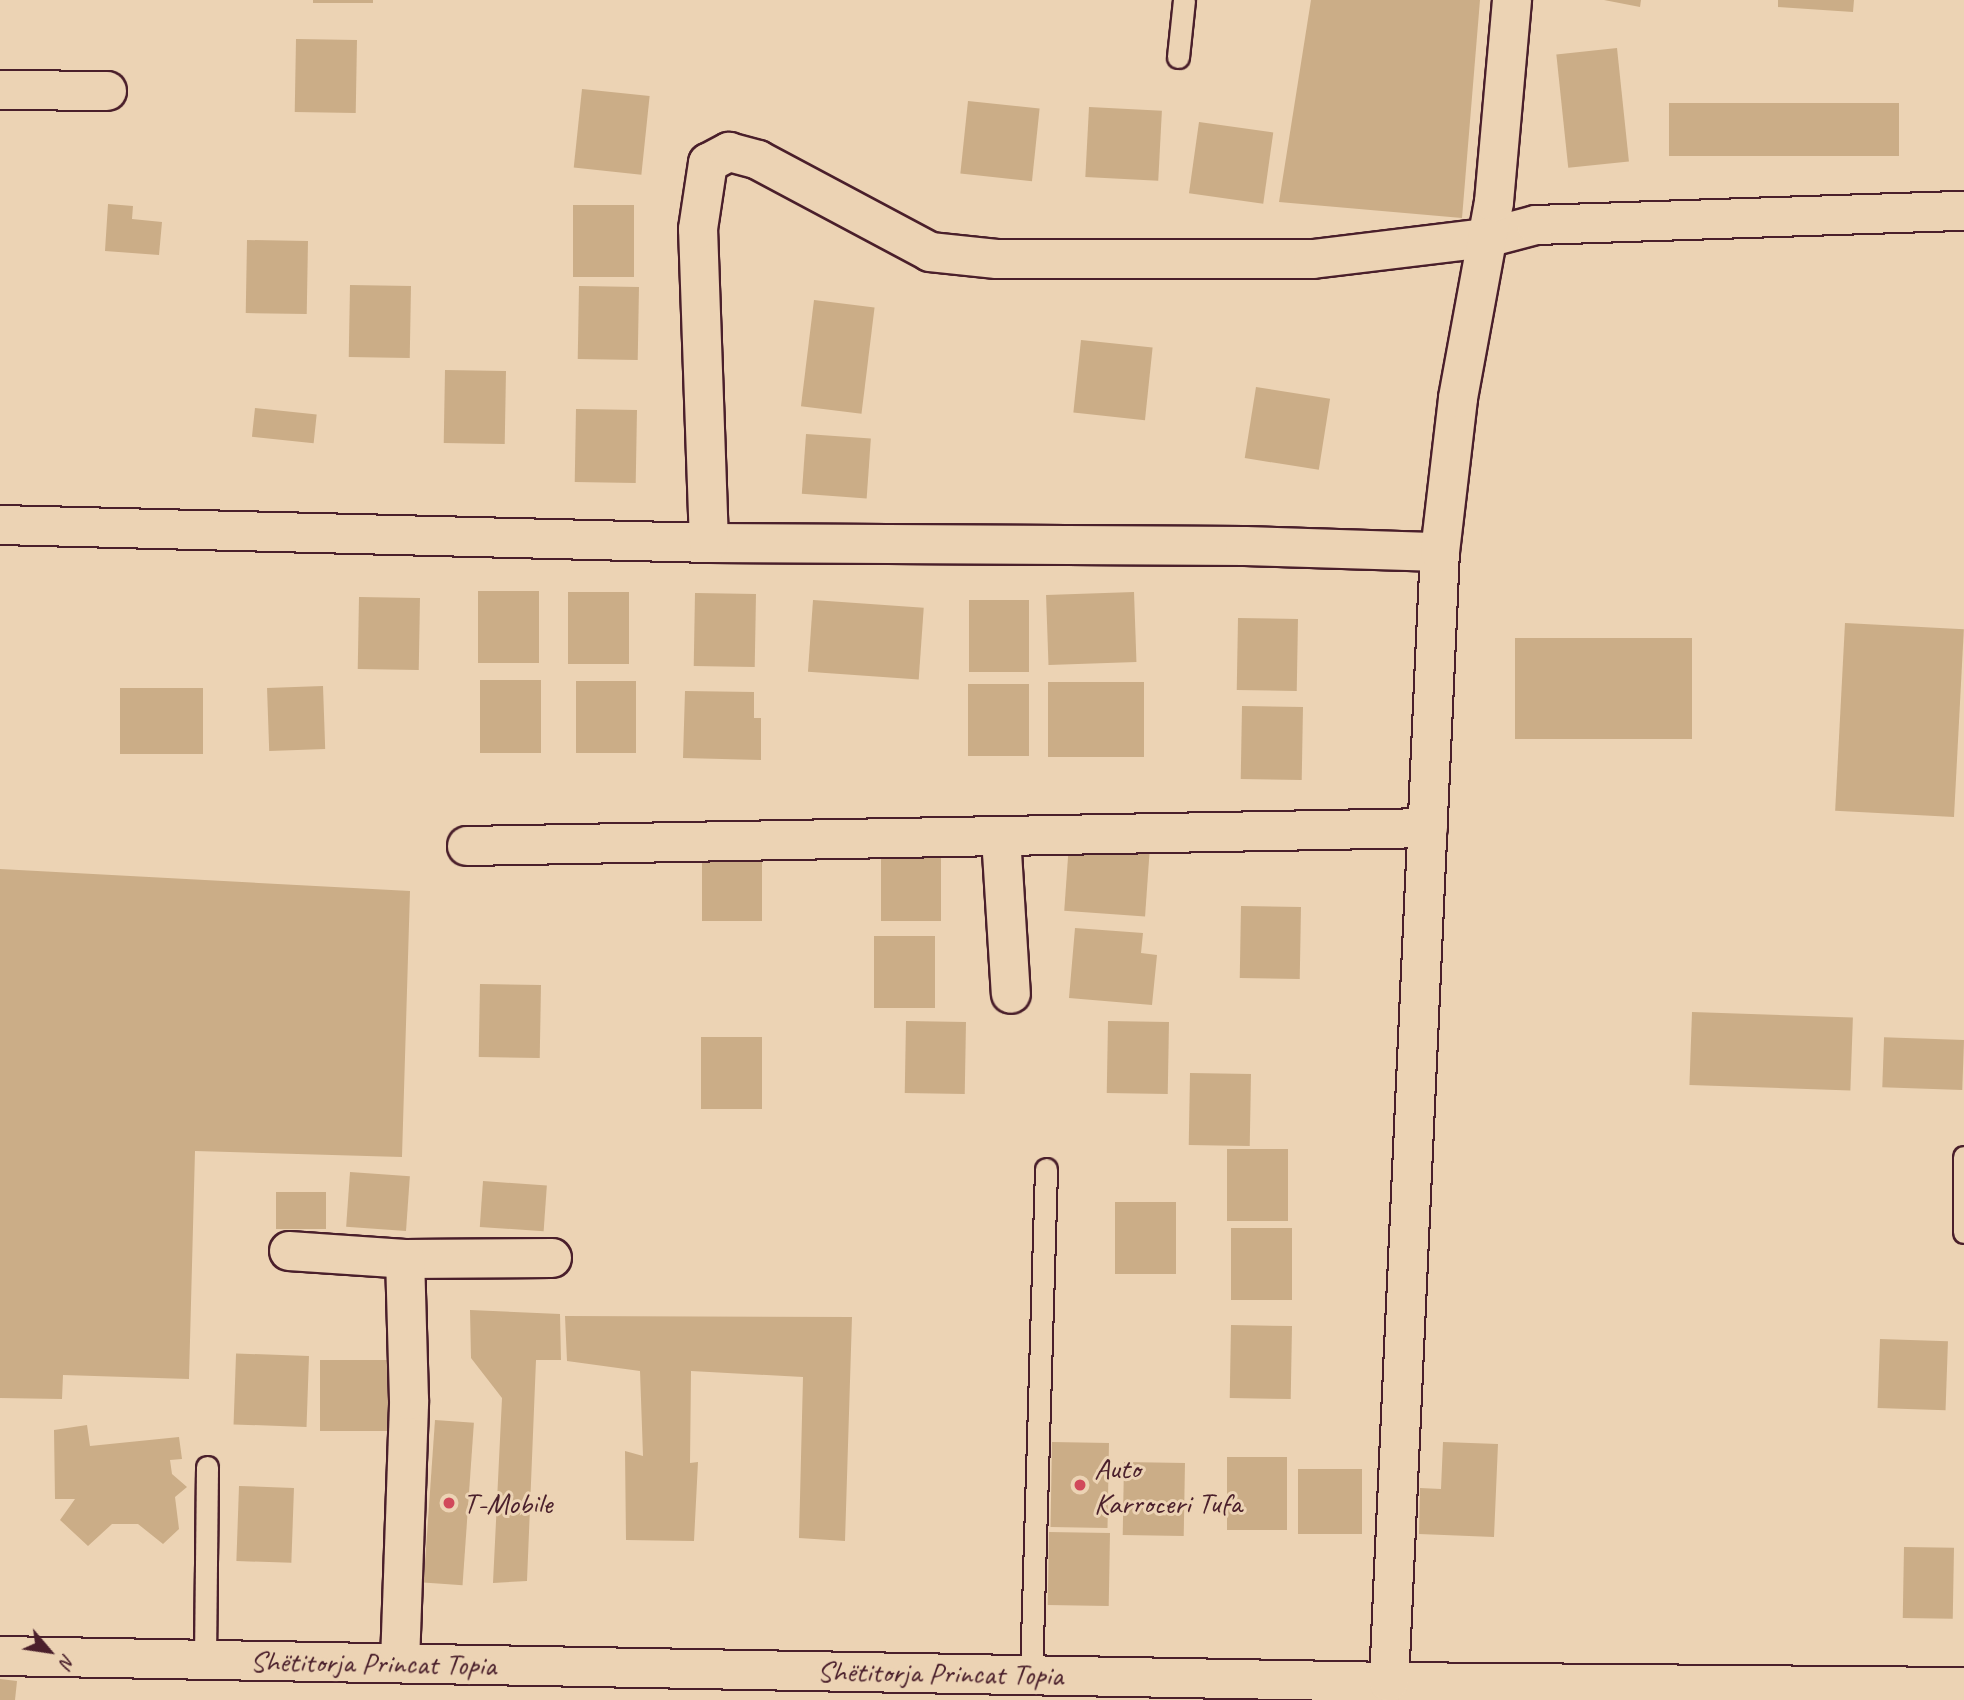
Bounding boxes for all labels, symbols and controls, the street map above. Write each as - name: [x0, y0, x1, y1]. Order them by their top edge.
- place label: Auto Karroceri Tufa: [1094, 1450, 1241, 1520]
- marker: Auto Karroceri Tufa: [1072, 1477, 1088, 1493]
- place label: T-Mobile: [463, 1485, 552, 1521]
- marker: T-Mobile: [441, 1495, 457, 1511]
- north arrow: [14, 1616, 84, 1686]
- street label: Shëtitorja Princat Topia: [249, 1643, 497, 1683]
- text: N: [54, 1650, 81, 1672]
- street label: Shëtitorja Princat Topia: [816, 1653, 1064, 1693]

